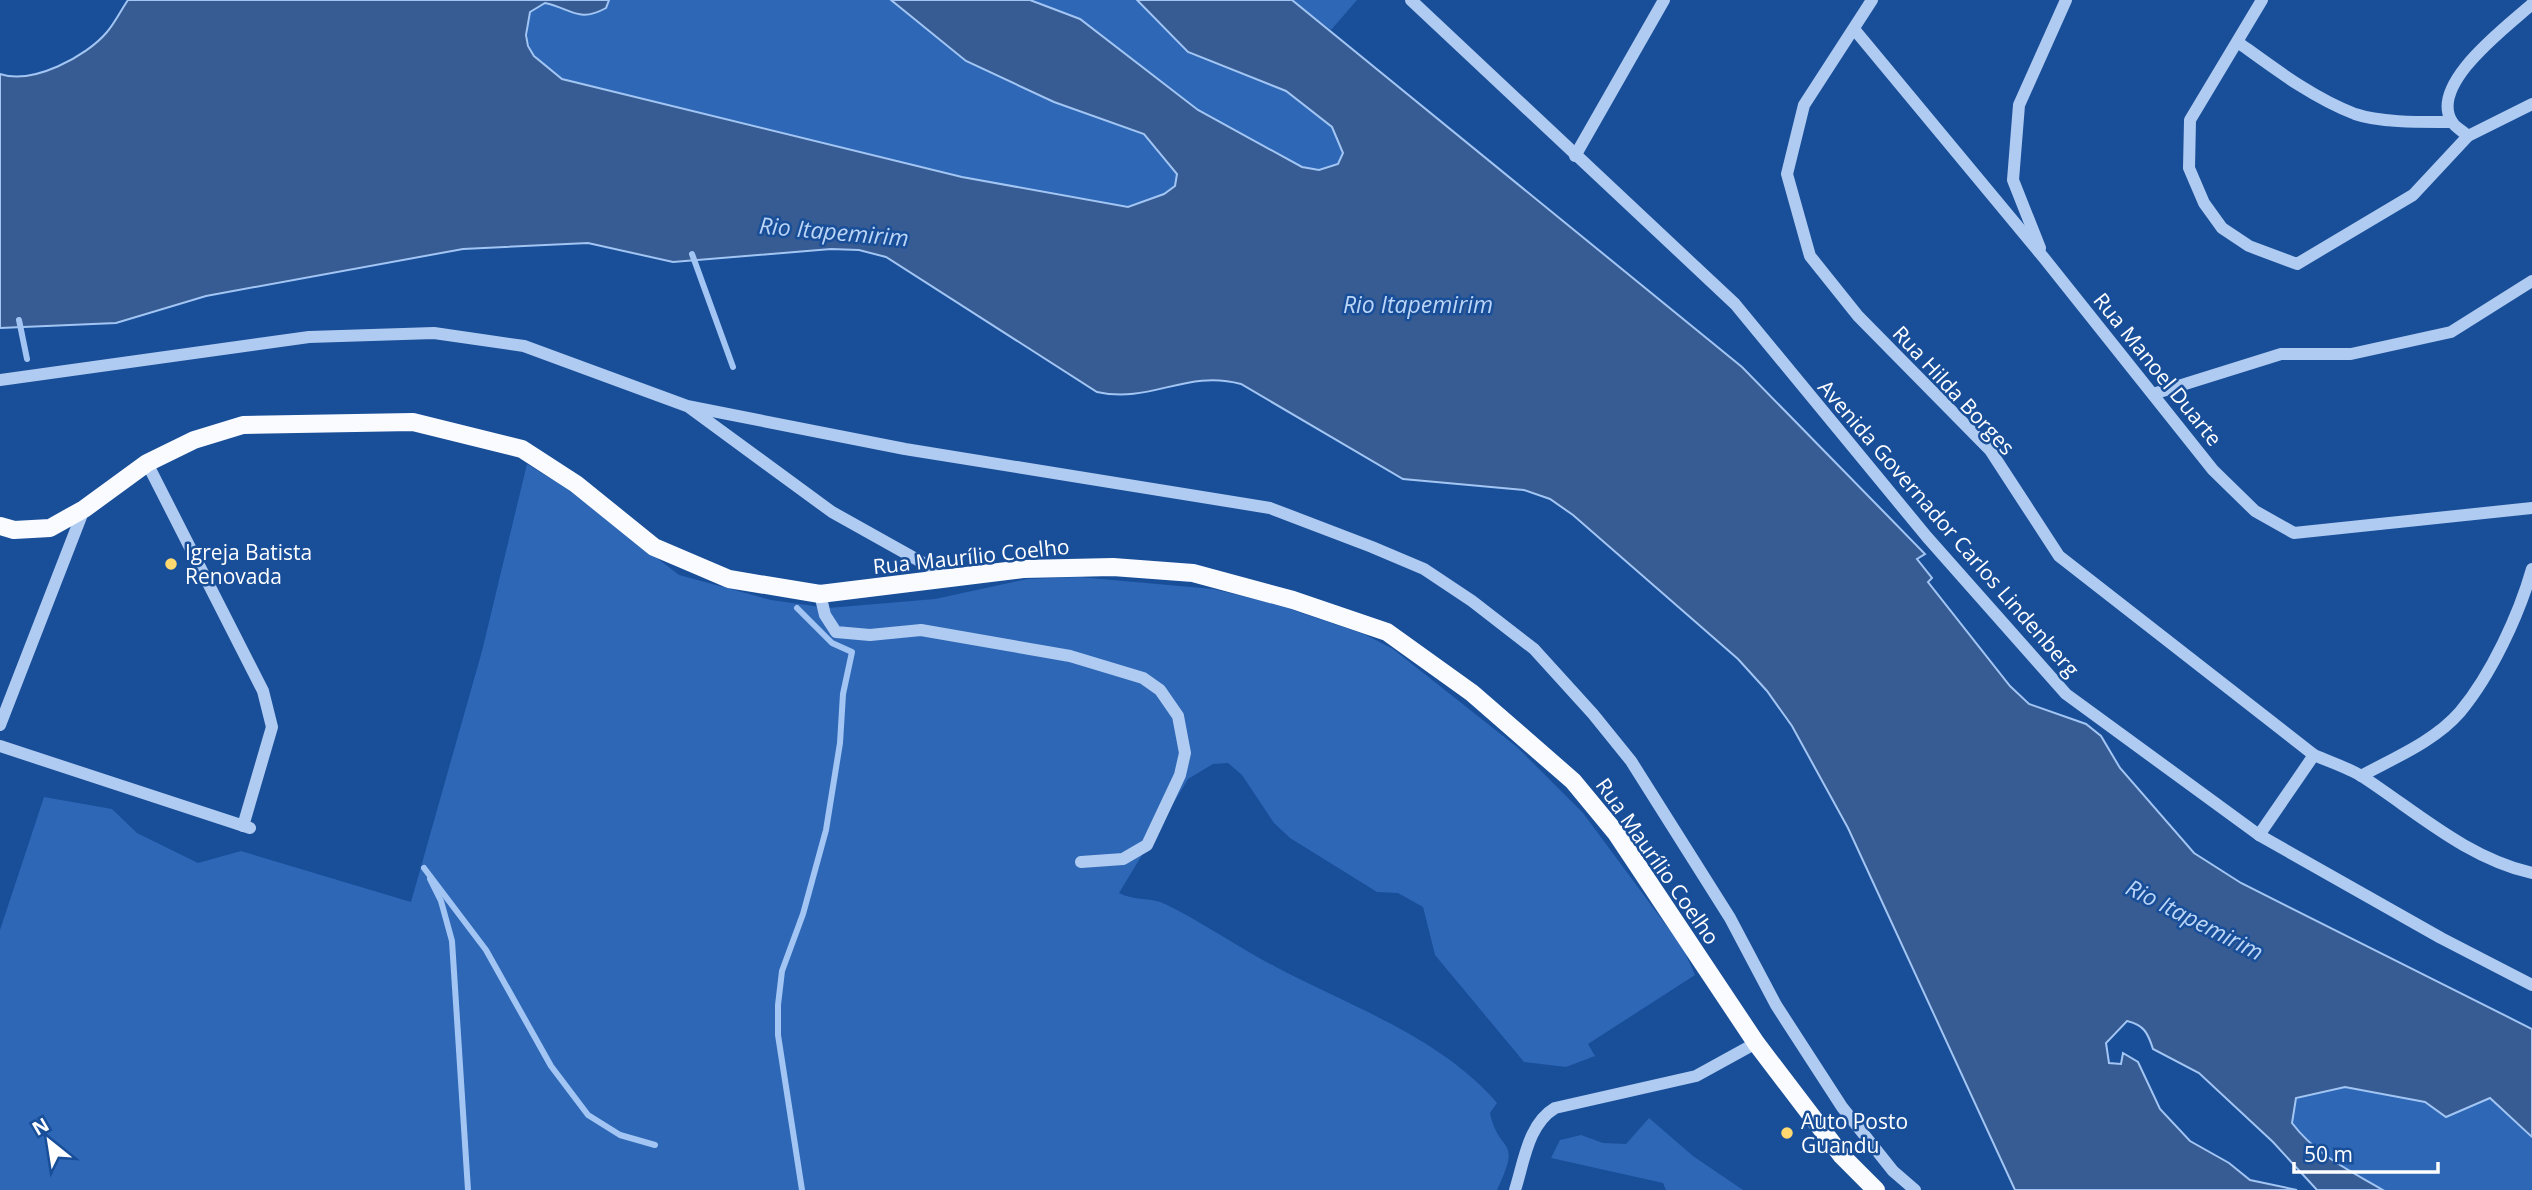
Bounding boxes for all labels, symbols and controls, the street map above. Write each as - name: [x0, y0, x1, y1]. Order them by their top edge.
- water label: Rio Itapemirim: [758, 209, 910, 253]
- street label: Rua Manoel Duarte: [2088, 287, 2228, 451]
- water label: Rio Itapemirim: [1343, 288, 1493, 320]
- street label: Rua Hilda Borges: [1887, 319, 2021, 461]
- street label: Avenida Governador Carlos Lindenberg: [1812, 374, 2086, 682]
- street label: Rua Maurílio Coelho: [871, 532, 1071, 580]
- place label: Igreja Batista Renovada: [185, 538, 312, 590]
- marker: Igreja Batista Renovada: [163, 556, 179, 572]
- street label: Rua Maurílio Coelho: [1590, 772, 1726, 950]
- water label: Rio Itapemirim: [2121, 871, 2269, 967]
- north arrow: [14, 1106, 84, 1176]
- place label: Auto Posto Guandu: [1801, 1107, 1908, 1159]
- text: N: [27, 1111, 54, 1141]
- marker: Auto Posto Guandu: [1779, 1125, 1795, 1141]
- scale bar: [2294, 1130, 2438, 1174]
- text: 50 m: [2304, 1140, 2353, 1168]

